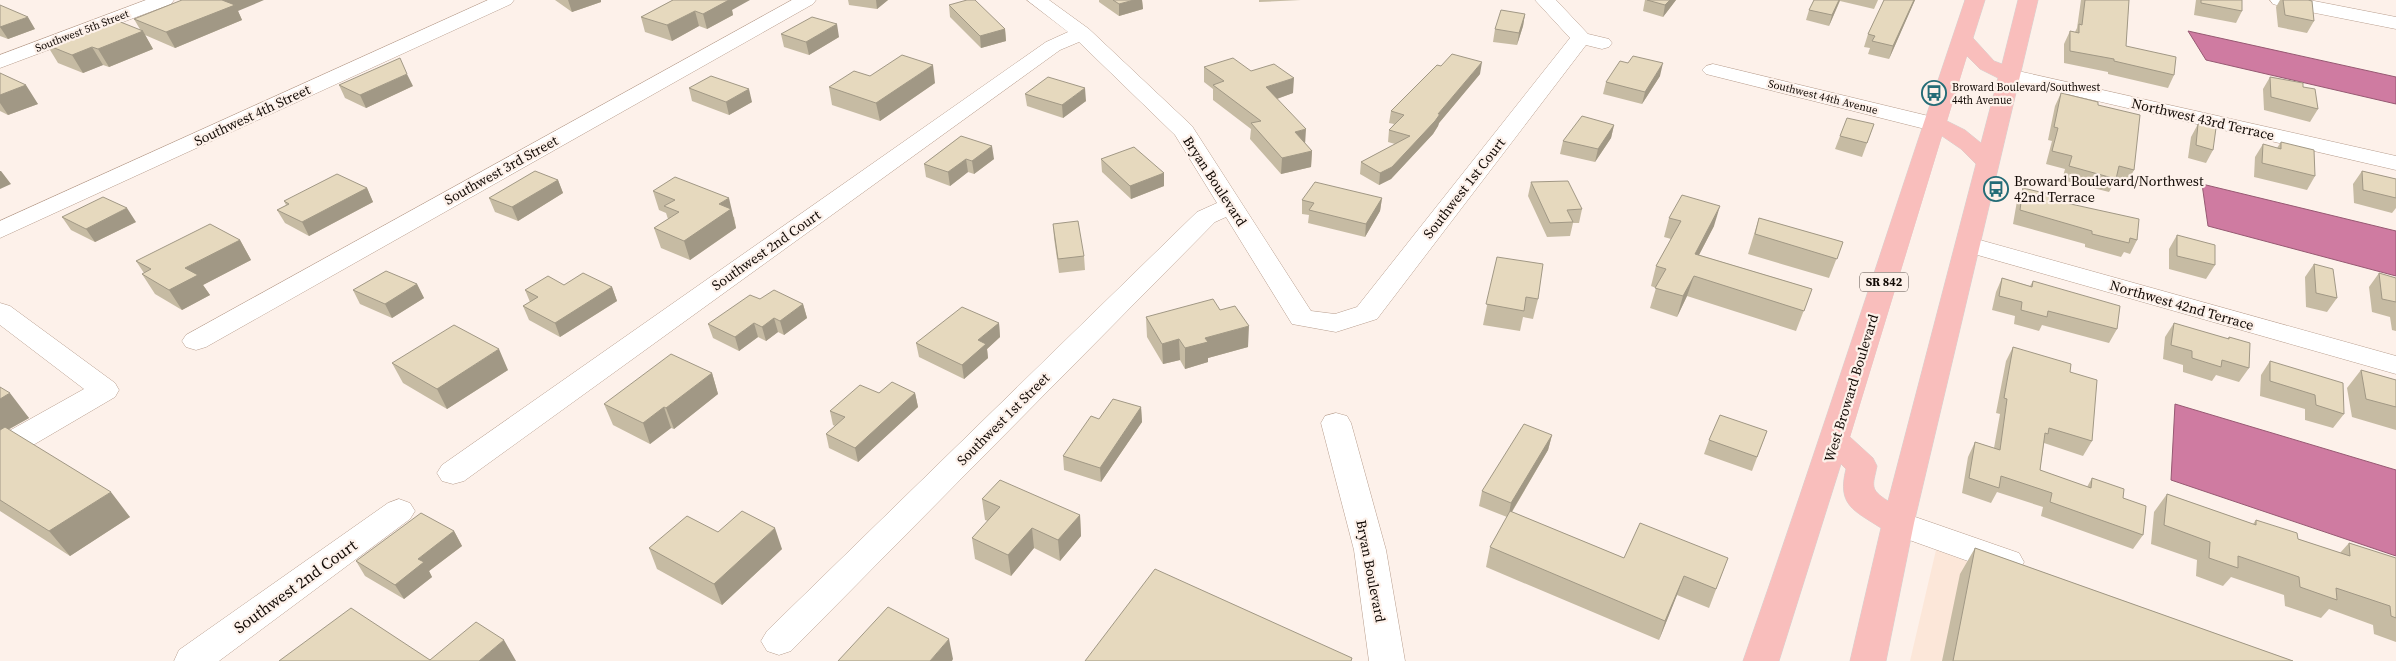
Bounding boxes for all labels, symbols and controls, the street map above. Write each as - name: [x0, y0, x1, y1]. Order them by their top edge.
- street label: Southwest 5th Street: [33, 6, 131, 56]
- street label: Southwest 44th Avenue: [1767, 76, 1880, 118]
- street label: Southwest 4th Street: [191, 79, 314, 151]
- bus stop icon: Broward Boulevard/Southwest 44th Avenue: [1921, 80, 1947, 106]
- place label: Broward Boulevard/Southwest 44th Avenue: [1952, 80, 2100, 108]
- street label: Northwest 43rd Terrace: [2130, 93, 2276, 145]
- street label: Southwest 3rd Street: [441, 130, 562, 210]
- street label: Bryan Boulevard: [1178, 132, 1252, 230]
- street label: Southwest 1st Court: [1418, 133, 1510, 243]
- place label: Broward Boulevard/Northwest 42nd Terrace: [2014, 171, 2204, 207]
- bus stop icon: Broward Boulevard/Northwest 42nd Terrace: [1983, 176, 2009, 202]
- street label: Southwest 2nd Court: [707, 205, 825, 295]
- road number: SR 842: [1860, 272, 1908, 292]
- street label: Northwest 42nd Terrace: [2108, 275, 2256, 335]
- street label: West Broward Boulevard: [1819, 312, 1883, 464]
- street label: Southwest 1st Street: [952, 368, 1054, 470]
- street label: Bryan Boulevard: [1351, 518, 1391, 624]
- street label: Southwest 2nd Court: [229, 533, 362, 638]

